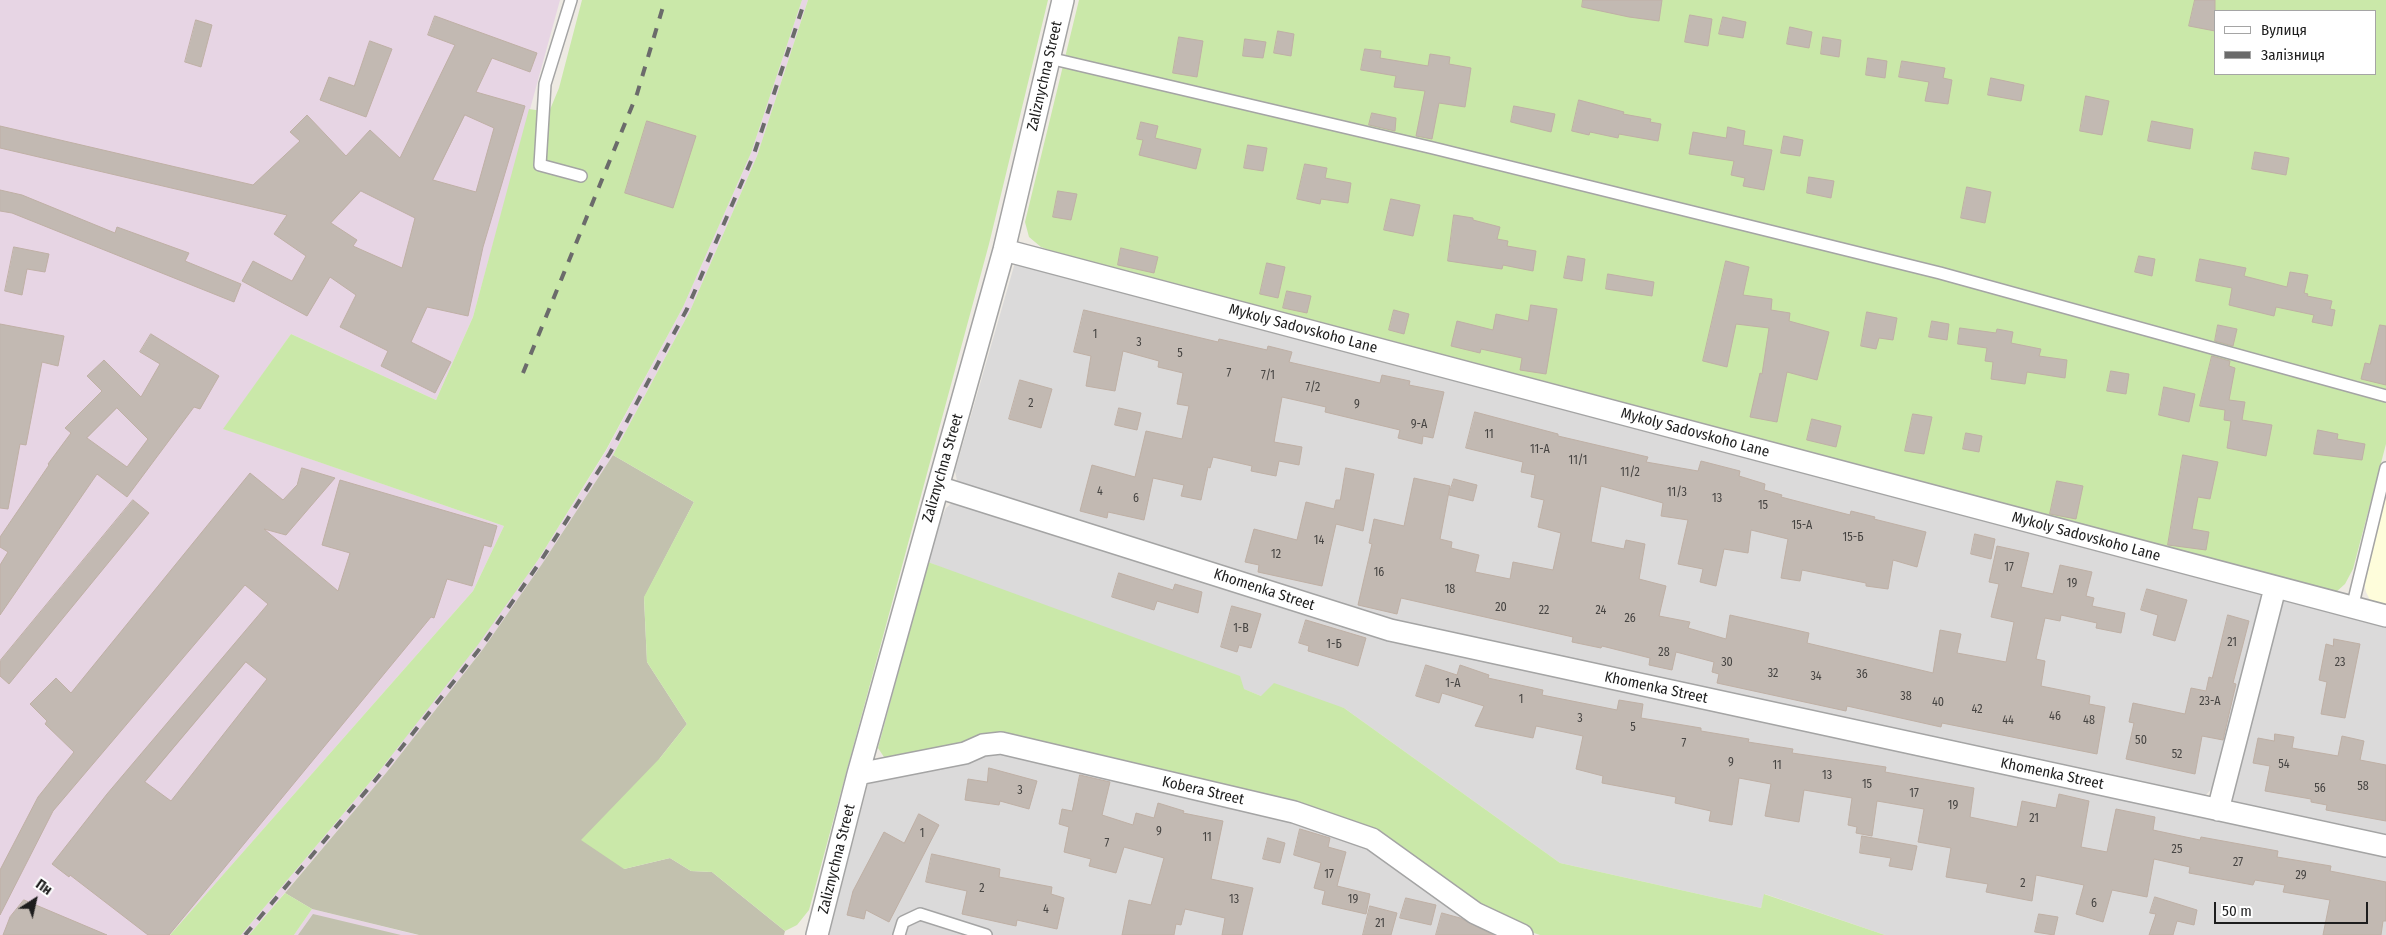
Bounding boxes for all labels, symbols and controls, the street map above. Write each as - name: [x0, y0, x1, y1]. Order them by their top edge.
- legend: [2214, 10, 2376, 75]
- street label: Zaliznychna Street: [1024, 19, 1066, 133]
- text: Вулиця: [2261, 21, 2307, 39]
- text: Залізниця: [2261, 46, 2325, 64]
- street label: Mykoly Sadovskoho Lane: [1227, 301, 1379, 357]
- house number: 1: [1093, 328, 1097, 342]
- house number: 3: [1136, 336, 1142, 350]
- house number: 5: [1177, 347, 1183, 361]
- house number: 7: [1227, 367, 1231, 381]
- house number: 7/1: [1261, 369, 1275, 383]
- house number: 7/2: [1306, 381, 1320, 395]
- house number: 2: [1028, 397, 1034, 411]
- house number: 9: [1354, 398, 1360, 412]
- street label: Mykoly Sadovskoho Lane: [1619, 405, 1771, 461]
- street label: Zaliznychna Street: [919, 412, 967, 524]
- house number: 9-А: [1411, 418, 1427, 432]
- house number: 11: [1484, 428, 1494, 442]
- house number: 11-А: [1530, 443, 1550, 457]
- house number: 11/1: [1569, 454, 1587, 468]
- house number: 11/2: [1620, 466, 1640, 480]
- house number: 4: [1097, 485, 1103, 499]
- house number: 11/3: [1667, 486, 1687, 500]
- house number: 6: [1133, 492, 1139, 506]
- house number: 13: [1712, 492, 1722, 506]
- house number: 15: [1758, 499, 1768, 513]
- street label: Mykoly Sadovskoho Lane: [2010, 509, 2162, 565]
- house number: 15-А: [1792, 519, 1812, 533]
- house number: 15-Б: [1843, 531, 1863, 545]
- house number: 14: [1314, 534, 1324, 548]
- house number: 12: [1271, 548, 1281, 562]
- house number: 17: [2004, 561, 2014, 575]
- street label: Khomenka Street: [1211, 565, 1317, 615]
- house number: 16: [1374, 566, 1384, 580]
- house number: 19: [2067, 577, 2077, 591]
- house number: 18: [1445, 583, 1455, 597]
- house number: 20: [1495, 601, 1507, 615]
- house number: 22: [1539, 604, 1549, 618]
- house number: 24: [1596, 604, 1606, 618]
- house number: 26: [1624, 612, 1636, 626]
- house number: 1-В: [1233, 622, 1249, 636]
- house number: 21: [2227, 636, 2237, 650]
- house number: 1-Б: [1326, 638, 1342, 652]
- house number: 28: [1658, 646, 1670, 660]
- house number: 30: [1721, 656, 1733, 670]
- house number: 23: [2335, 656, 2345, 670]
- house number: 32: [1768, 667, 1778, 681]
- street label: Khomenka Street: [1603, 668, 1709, 708]
- house number: 36: [1856, 668, 1868, 682]
- house number: 34: [1810, 670, 1822, 684]
- house number: 1-А: [1445, 677, 1461, 691]
- house number: 38: [1900, 690, 1912, 704]
- house number: 1: [1519, 693, 1523, 707]
- house number: 23-А: [2199, 695, 2221, 709]
- house number: 40: [1932, 696, 1944, 710]
- house number: 42: [1972, 703, 1982, 717]
- house number: 46: [2049, 710, 2061, 724]
- house number: 3: [1577, 712, 1583, 726]
- house number: 44: [2002, 714, 2014, 728]
- house number: 48: [2083, 714, 2095, 728]
- house number: 5: [1630, 721, 1636, 735]
- house number: 50: [2135, 734, 2147, 748]
- house number: 7: [1682, 737, 1686, 751]
- house number: 52: [2172, 748, 2182, 762]
- street label: Khomenka Street: [1999, 754, 2105, 794]
- house number: 9: [1728, 756, 1734, 770]
- house number: 54: [2278, 758, 2290, 772]
- house number: 11: [1772, 759, 1782, 773]
- house number: 13: [1822, 769, 1832, 783]
- street label: Kobera Street: [1160, 773, 1246, 809]
- house number: 15: [1862, 778, 1872, 792]
- house number: 58: [2357, 780, 2369, 794]
- house number: 56: [2314, 782, 2326, 796]
- house number: 3: [1017, 784, 1023, 798]
- house number: 17: [1909, 787, 1919, 801]
- house number: 19: [1948, 799, 1958, 813]
- street label: Zaliznychna Street: [815, 802, 859, 916]
- house number: 21: [2029, 812, 2039, 826]
- house number: 9: [1156, 825, 1162, 839]
- house number: 1: [920, 827, 924, 841]
- house number: 11: [1202, 831, 1212, 845]
- house number: 7: [1105, 837, 1109, 851]
- house number: 25: [2172, 843, 2182, 857]
- house number: 27: [2233, 856, 2243, 870]
- house number: 17: [1324, 868, 1334, 882]
- house number: 29: [2295, 869, 2307, 883]
- north arrow: [10, 875, 60, 925]
- text: Пн: [33, 876, 55, 899]
- house number: 2: [2020, 877, 2026, 891]
- house number: 2: [979, 882, 985, 896]
- scale bar: [2216, 892, 2370, 924]
- house number: 13: [1229, 893, 1239, 907]
- house number: 19: [1348, 893, 1358, 907]
- house number: 6: [2091, 897, 2097, 911]
- text: 50 m: [2222, 902, 2252, 920]
- house number: 4: [1043, 903, 1049, 917]
- house number: 21: [1375, 917, 1385, 931]

